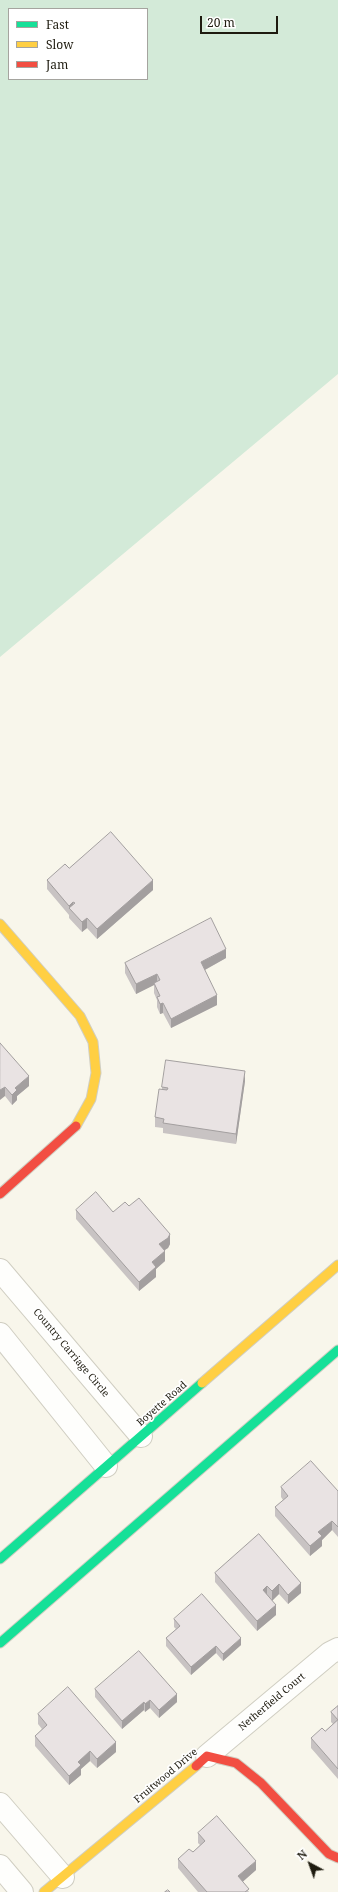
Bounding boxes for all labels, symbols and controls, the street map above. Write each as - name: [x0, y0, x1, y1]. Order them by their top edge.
- legend: [8, 8, 148, 80]
- scale bar: [202, 8, 280, 34]
- text: 20 m: [207, 14, 235, 31]
- text: Fast: [46, 16, 69, 33]
- text: Slow: [46, 36, 74, 53]
- text: Jam: [46, 56, 68, 73]
- street label: Country Carriage Circle: [30, 1306, 112, 1400]
- street label: Boyette Road: [135, 1379, 189, 1429]
- street label: Netherfield Court: [236, 1671, 308, 1733]
- street label: Fruitwood Drive: [132, 1746, 200, 1806]
- north arrow: [290, 1844, 330, 1884]
- text: N: [294, 1846, 310, 1863]

